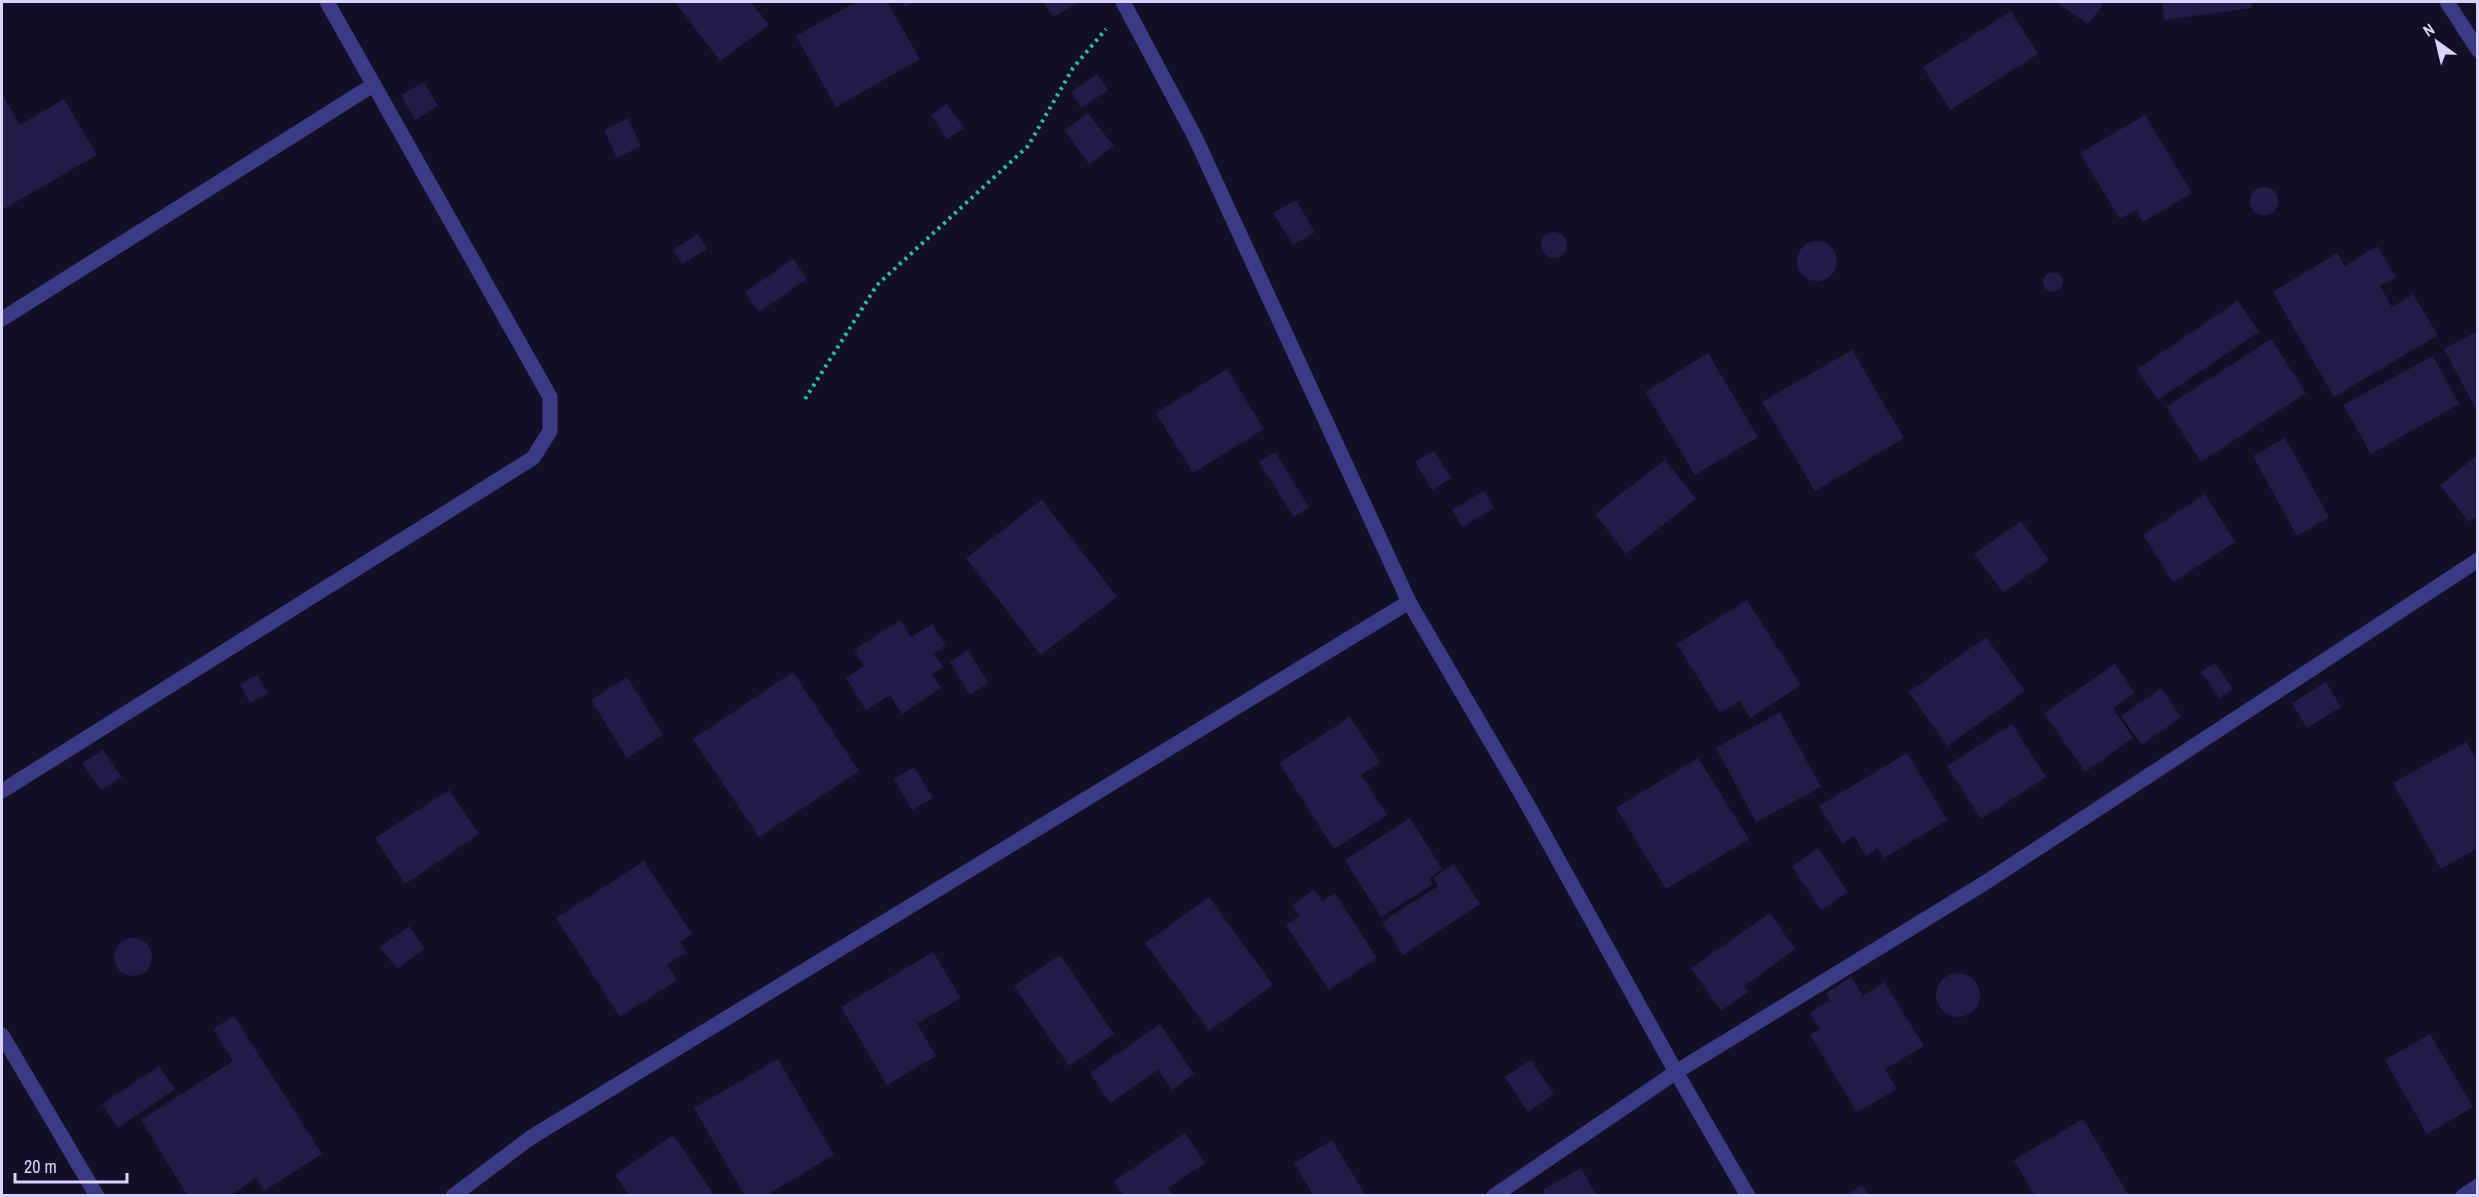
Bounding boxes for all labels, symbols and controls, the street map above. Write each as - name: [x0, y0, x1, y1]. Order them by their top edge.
- north arrow: [2407, 12, 2467, 72]
- text: N: [2419, 18, 2439, 41]
- scale bar: [15, 1146, 128, 1184]
- text: 20 m: [24, 1154, 57, 1179]

